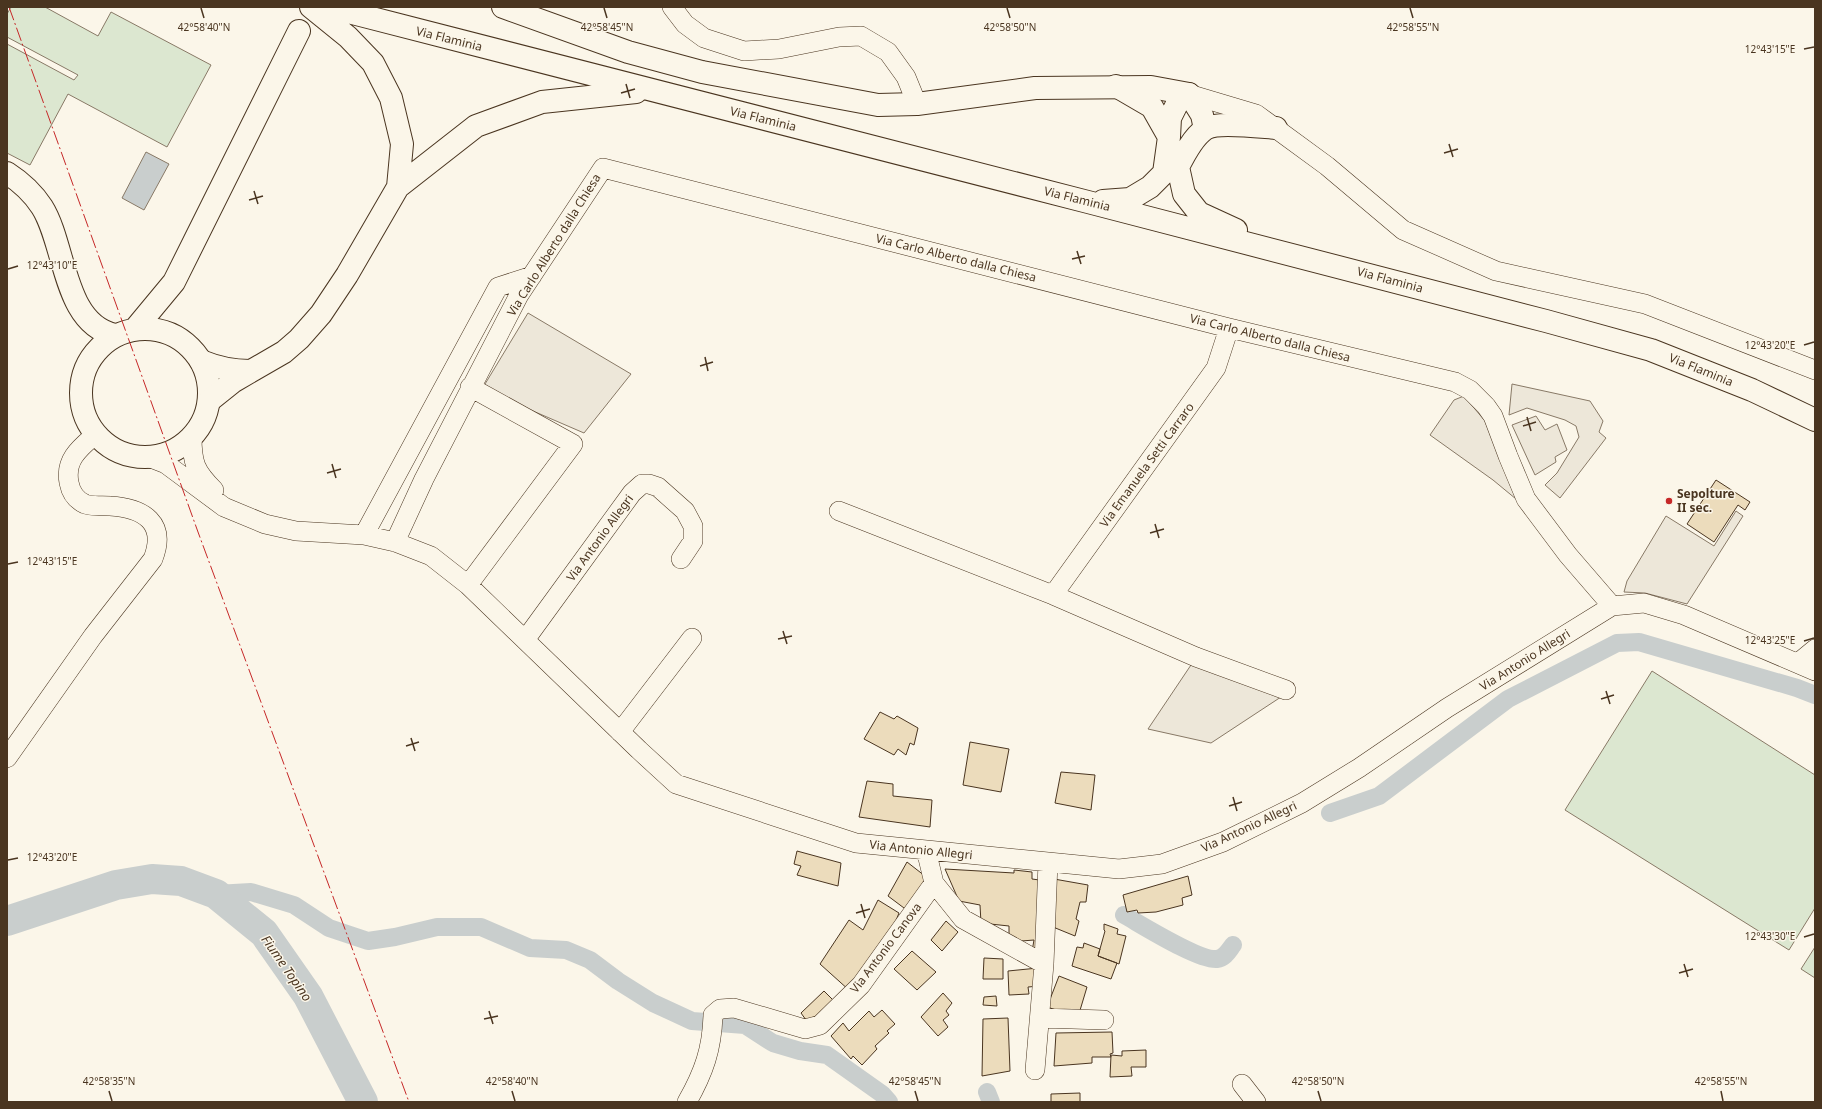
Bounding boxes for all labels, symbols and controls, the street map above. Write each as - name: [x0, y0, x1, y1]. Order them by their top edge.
- text: 42°58'40"N: [178, 20, 230, 34]
- text: 42°58'45"N: [581, 20, 633, 34]
- text: 42°58'50"N: [984, 20, 1036, 34]
- text: 42°58'55"N: [1387, 20, 1439, 34]
- street label: Via Flaminia: [414, 22, 484, 55]
- text: 12°43'15"E: [1745, 42, 1795, 56]
- street label: Via Flaminia: [728, 102, 798, 135]
- street label: Via Carlo Alberto dalla Chiesa: [503, 170, 604, 319]
- street label: Via Flaminia: [1042, 182, 1112, 215]
- street label: Via Carlo Alberto dalla Chiesa: [874, 229, 1038, 286]
- text: 12°43'10"E: [27, 258, 77, 272]
- street label: Via Flaminia: [1355, 263, 1425, 296]
- street label: Via Carlo Alberto dalla Chiesa: [1188, 309, 1352, 366]
- text: 12°43'20"E: [1745, 338, 1795, 352]
- street label: Via Flaminia: [1667, 349, 1736, 390]
- street label: Via Emanuela Setti Carraro: [1096, 399, 1198, 530]
- place label: Sepolture II sec.: [1677, 485, 1735, 516]
- street label: Via Antonio Allegri: [562, 491, 637, 585]
- marker: Sepolture II sec.: [1664, 496, 1674, 506]
- text: 12°43'15"E: [27, 554, 77, 568]
- street label: Via Antonio Allegri: [1476, 625, 1573, 694]
- text: 12°43'25"E: [1745, 633, 1795, 647]
- street label: Via Antonio Allegri: [1198, 797, 1299, 856]
- street label: Via Antonio Allegri: [869, 836, 974, 863]
- text: 12°43'20"E: [27, 850, 77, 864]
- street label: Via Antonio Canova: [846, 899, 925, 996]
- text: 12°43'30"E: [1745, 929, 1795, 943]
- water label: Fiume Topino: [258, 931, 316, 1005]
- text: 42°58'35"N: [83, 1074, 135, 1088]
- text: 42°58'40"N: [486, 1074, 538, 1088]
- text: 42°58'45"N: [889, 1074, 941, 1088]
- text: 42°58'50"N: [1292, 1074, 1344, 1088]
- text: 42°58'55"N: [1695, 1074, 1747, 1088]

